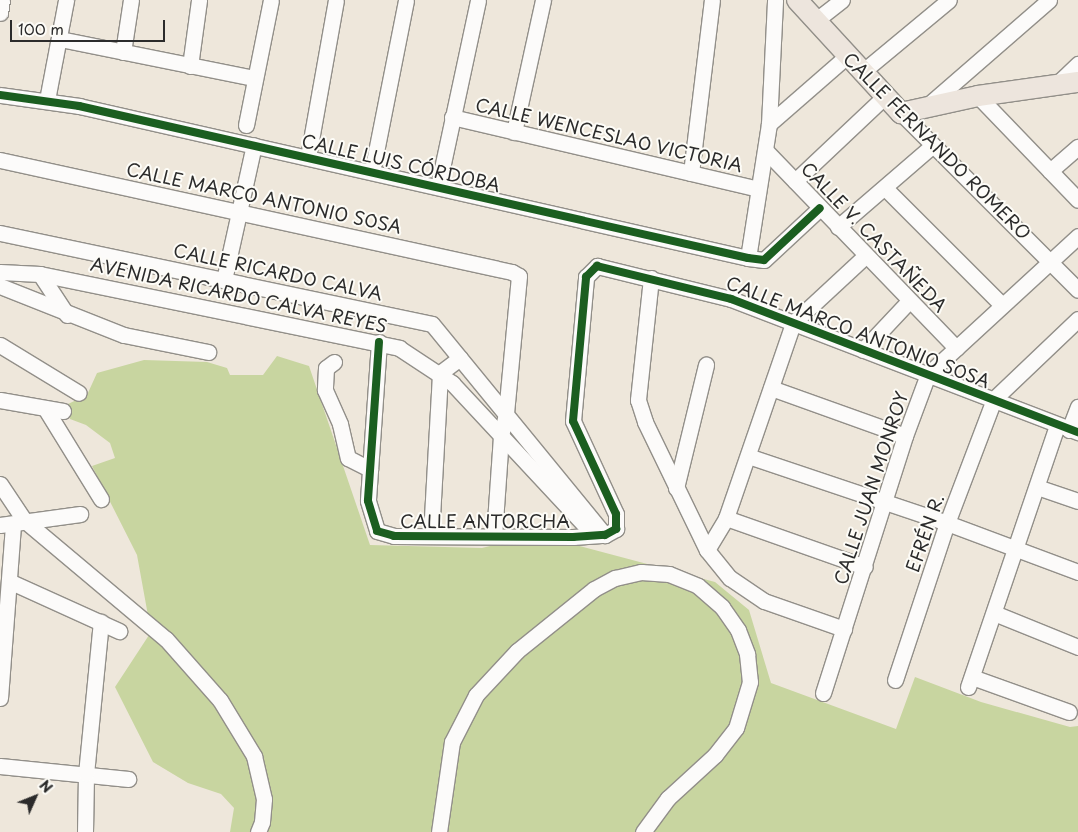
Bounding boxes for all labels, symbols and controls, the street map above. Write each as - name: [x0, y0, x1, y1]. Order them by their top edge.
- scale bar: [12, 10, 168, 42]
- text: 100 m: [18, 17, 64, 40]
- street label: CALLE FERNANDO ROMERO: [838, 47, 1036, 245]
- street label: CALLE WENCESLAO VICTORIA: [471, 93, 747, 177]
- street label: CALLE LUIS CÓRDOBA: [299, 129, 503, 197]
- street label: CALLE V. CASTAÑEDA: [795, 156, 953, 318]
- street label: CALLE MARCO ANTONIO SOSA: [122, 158, 406, 238]
- street label: CALLE RICARDO CALVA: [169, 239, 387, 305]
- street label: AVENIDA RICARDO CALVA REYES: [87, 253, 391, 337]
- street label: CALLE MARCO ANTONIO SOSA: [720, 271, 996, 393]
- street label: CALLE JUAN MONROY: [829, 387, 913, 589]
- street label: EFRÉN R.: [901, 490, 949, 576]
- street label: CALLE ANTORCHA: [399, 510, 571, 532]
- north arrow: [10, 772, 60, 822]
- text: N: [35, 775, 58, 798]

